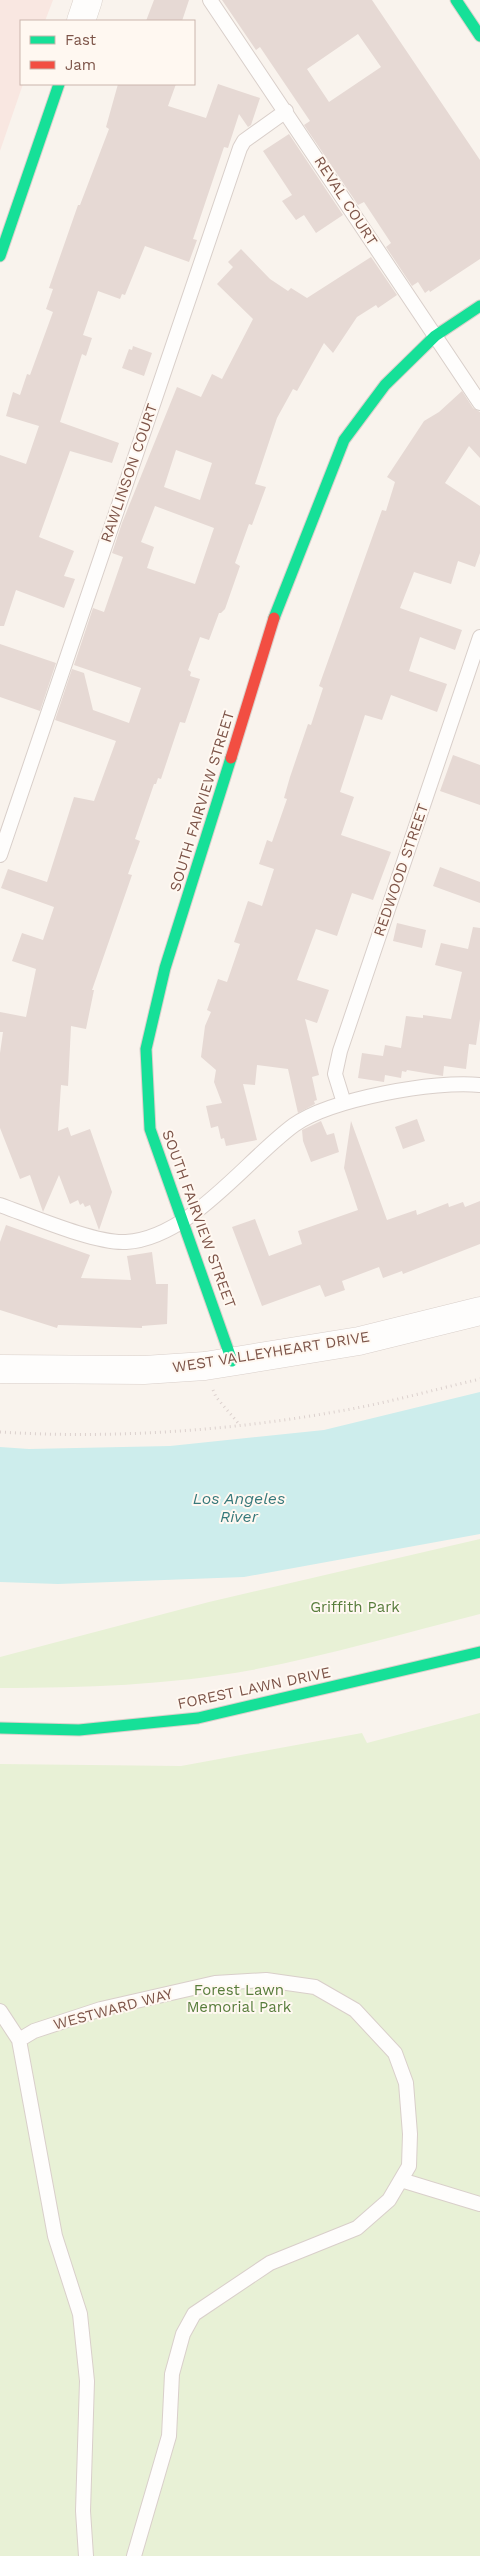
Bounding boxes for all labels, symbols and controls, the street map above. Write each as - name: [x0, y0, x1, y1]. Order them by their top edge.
- legend: [20, 20, 195, 85]
- text: Fast: [65, 31, 97, 49]
- text: Jam: [65, 56, 96, 74]
- street label: REVAL COURT: [310, 153, 382, 249]
- street label: RAWLINSON COURT: [97, 401, 161, 545]
- street label: SOUTH FAIRVIEW STREET: [166, 708, 238, 894]
- street label: REDWOOD STREET: [370, 801, 432, 939]
- street label: SOUTH FAIRVIEW STREET: [158, 1128, 240, 1310]
- street label: WEST VALLEYHEART DRIVE: [171, 1328, 371, 1376]
- water label: Los Angeles River: [193, 1489, 285, 1526]
- park label: Griffith Park: [310, 1598, 400, 1616]
- street label: FOREST LAWN DRIVE: [176, 1663, 332, 1713]
- park label: Forest Lawn Memorial Park: [187, 1981, 292, 2016]
- street label: WESTWARD WAY: [51, 1984, 175, 2034]

